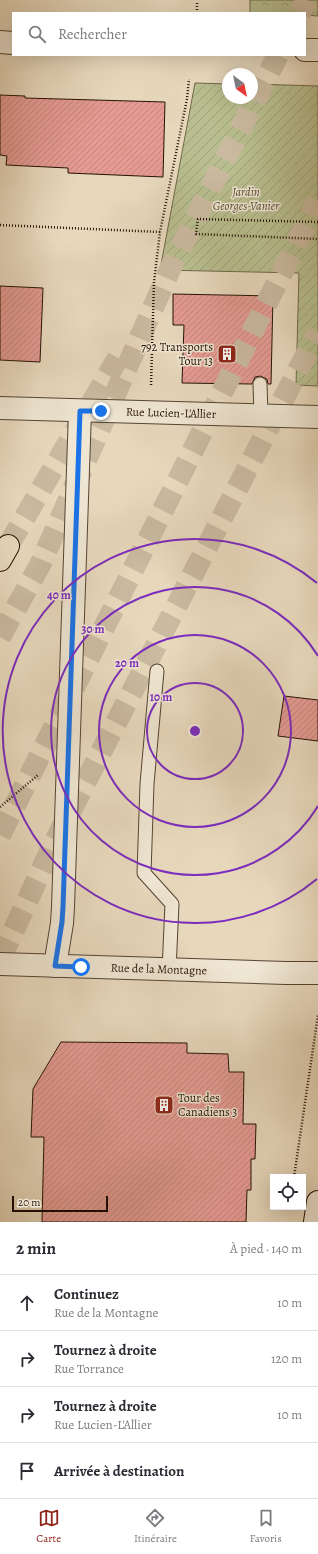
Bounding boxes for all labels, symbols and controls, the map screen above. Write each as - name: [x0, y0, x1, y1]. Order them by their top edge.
- search box: [12, 12, 306, 56]
- icon: search: [26, 23, 48, 45]
- text: Rechercher: [58, 24, 127, 44]
- north arrow: [222, 68, 258, 104]
- park label: Jardin Georges-Vanier: [213, 184, 280, 214]
- place label: 792 Transports Tour 13: [141, 339, 213, 369]
- building icon: 792 Transports Tour 13: [216, 343, 238, 365]
- route end: [92, 402, 110, 420]
- street label: Rue Lucien-L'Allier: [126, 404, 217, 422]
- text: 40 m: [47, 587, 71, 603]
- text: 30 m: [81, 621, 105, 637]
- text: 20 m: [115, 655, 139, 671]
- text: 10 m: [150, 689, 172, 705]
- centre of rings: [188, 724, 202, 738]
- route start: [72, 958, 90, 976]
- street label: Rue de la Montagne: [110, 959, 207, 979]
- place label: Tour des Canadiens 3: [178, 1090, 237, 1120]
- building icon: Tour des Canadiens 3: [153, 1094, 175, 1116]
- map controls: [270, 1174, 306, 1210]
- button: locate: [270, 1174, 306, 1210]
- scale bar: [12, 1194, 108, 1213]
- text: 20 m: [18, 1195, 40, 1210]
- text: 2 min: [16, 1237, 56, 1260]
- text: À pied · 140 m: [230, 1240, 302, 1257]
- text: Continuez: [54, 1284, 119, 1304]
- icon: ahead: [16, 1292, 38, 1314]
- text: 10 m: [277, 1294, 302, 1311]
- text: Rue de la Montagne: [54, 1304, 158, 1321]
- text: Tournez à droite: [54, 1340, 157, 1360]
- icon: right: [16, 1348, 38, 1370]
- text: 120 m: [271, 1350, 302, 1367]
- text: Rue Torrance: [54, 1360, 124, 1377]
- text: Tournez à droite: [54, 1396, 157, 1416]
- icon: right: [16, 1404, 38, 1426]
- text: 10 m: [277, 1406, 302, 1423]
- text: Rue Lucien-L'Allier: [54, 1416, 152, 1433]
- icon: arrive: [16, 1460, 38, 1482]
- text: Arrivée à destination: [54, 1461, 185, 1481]
- tab: Carte: [36, 1507, 61, 1546]
- tab: Itinéraire: [134, 1507, 177, 1546]
- tab: Favoris: [250, 1507, 282, 1546]

